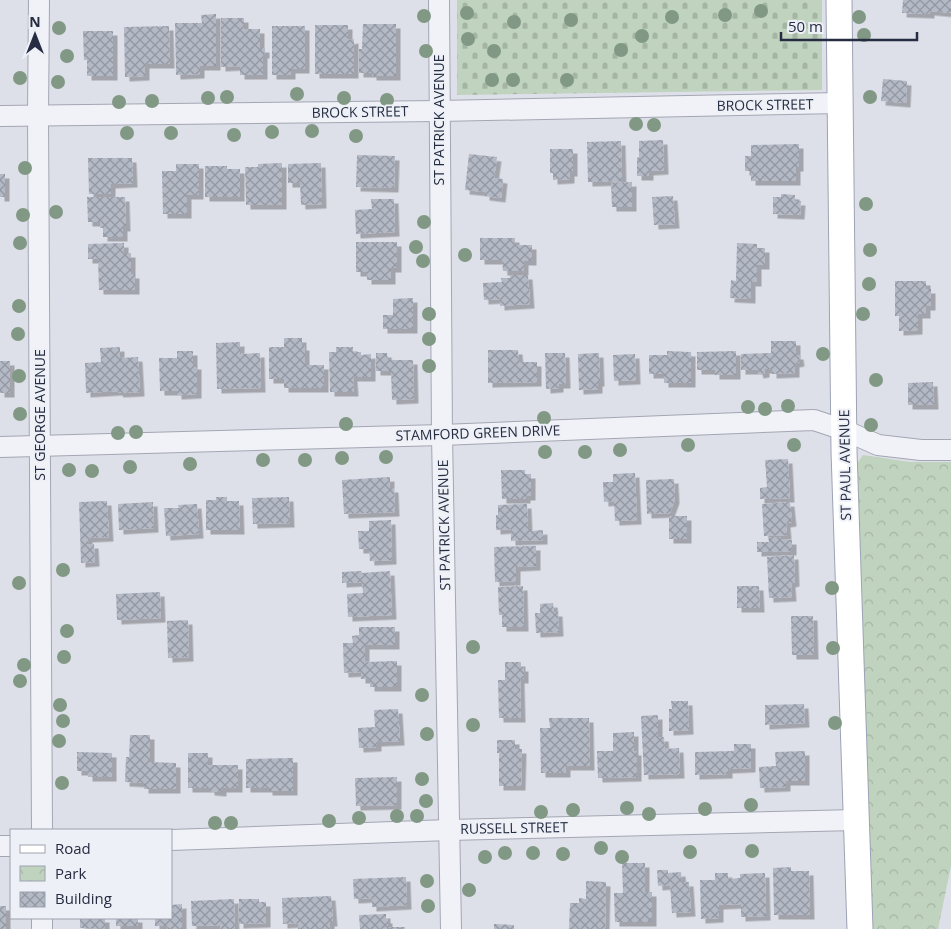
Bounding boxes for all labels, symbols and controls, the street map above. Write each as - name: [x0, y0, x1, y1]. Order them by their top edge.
- north arrow: [10, 10, 60, 60]
- scale bar: [781, 10, 917, 42]
- text: N: [29, 12, 41, 31]
- text: 50 m: [788, 16, 823, 36]
- street label: ST PATRICK AVENUE: [429, 54, 448, 186]
- street label: BROCK STREET: [716, 94, 814, 115]
- street label: BROCK STREET: [311, 101, 409, 122]
- street label: ST GEORGE AVENUE: [30, 349, 49, 481]
- street label: ST PAUL AVENUE: [834, 409, 855, 521]
- street label: STAMFORD GREEN DRIVE: [395, 420, 561, 445]
- street label: ST PATRICK AVENUE: [433, 459, 454, 591]
- street label: RUSSELL STREET: [460, 817, 568, 838]
- legend: [10, 829, 172, 919]
- text: Road: [55, 838, 91, 858]
- text: Park: [55, 863, 86, 883]
- text: Building: [55, 888, 112, 908]

